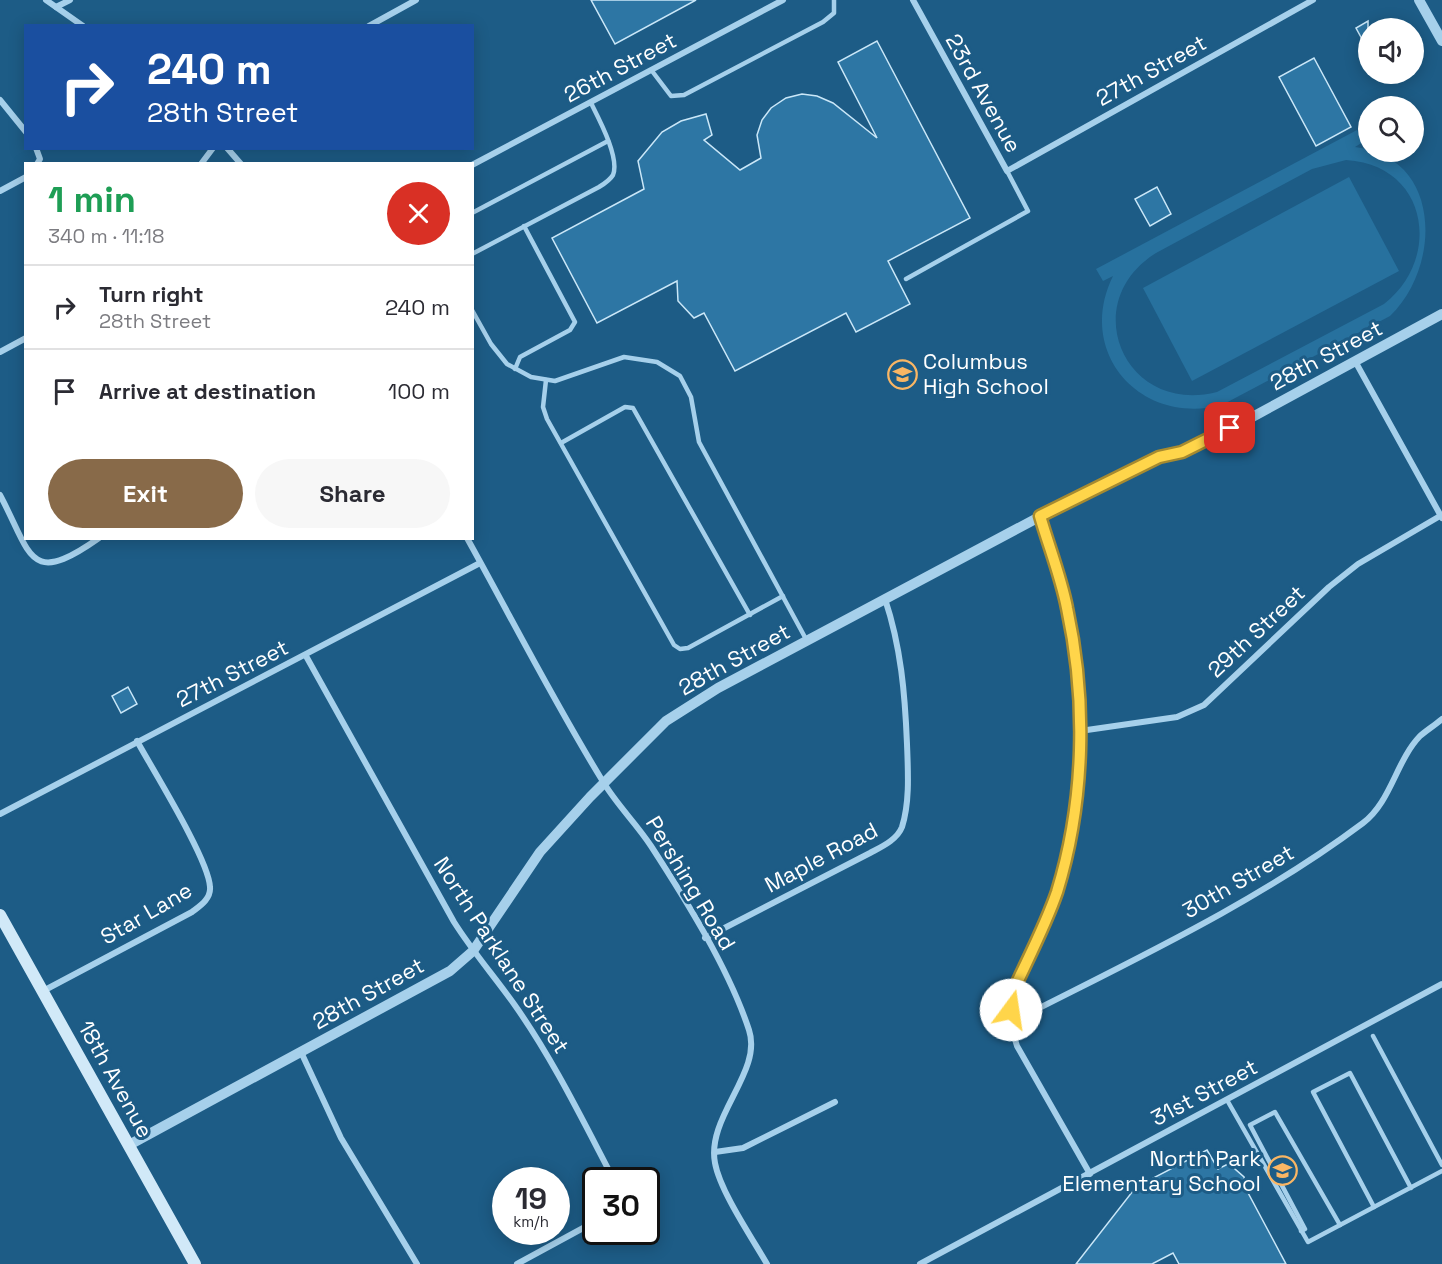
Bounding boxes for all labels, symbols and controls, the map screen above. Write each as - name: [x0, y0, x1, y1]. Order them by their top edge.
- map controls: [1358, 18, 1424, 162]
- button: sound: [1358, 18, 1424, 84]
- street label: 26th Street: [559, 26, 681, 108]
- street label: 27th Street: [1091, 28, 1211, 112]
- street label: 23rd Avenue: [940, 29, 1028, 157]
- text: 240 m: [147, 43, 272, 96]
- icon: right: [48, 48, 126, 126]
- text: 28th Street: [147, 95, 299, 130]
- button: search: [1358, 96, 1424, 162]
- text: 1 min: [48, 177, 136, 223]
- button: close: [387, 182, 450, 245]
- text: 340 m · 11:18: [48, 223, 164, 249]
- text: Turn right: [99, 280, 204, 308]
- icon: right: [48, 291, 81, 324]
- text: 240 m: [385, 293, 450, 321]
- text: 28th Street: [99, 308, 211, 334]
- street label: 28th Street: [1265, 314, 1387, 396]
- place label: Columbus High School: [923, 347, 1049, 400]
- school or university icon: Columbus High School: [886, 358, 918, 390]
- icon: arrive: [48, 375, 81, 408]
- text: Arrive at destination: [99, 377, 316, 405]
- text: 100 m: [388, 377, 450, 405]
- pin: [1204, 402, 1255, 453]
- icon: arrive: [1213, 411, 1246, 444]
- button: Exit: [48, 459, 243, 528]
- button: Share: [255, 459, 450, 528]
- street label: 29th Street: [1201, 579, 1311, 683]
- street label: 28th Street: [673, 617, 795, 701]
- street label: 27th Street: [171, 633, 293, 713]
- street label: Pershing Road: [640, 811, 742, 955]
- street label: Maple Road: [760, 816, 882, 898]
- street label: 30th Street: [1177, 838, 1299, 924]
- street label: North Parklane Street: [428, 851, 576, 1059]
- street label: Star Lane: [95, 876, 197, 950]
- street label: 28th Street: [307, 951, 429, 1035]
- position arrow: [979, 978, 1043, 1042]
- street label: 18th Avenue: [72, 1016, 160, 1142]
- street label: 31st Street: [1146, 1052, 1262, 1132]
- place label: North Park Elementary School: [1062, 1144, 1261, 1197]
- school or university icon: North Park Elementary School: [1266, 1155, 1298, 1187]
- speed limit sign: 30: [582, 1167, 660, 1245]
- text: 19: [515, 1179, 547, 1218]
- text: km/h: [513, 1212, 549, 1231]

